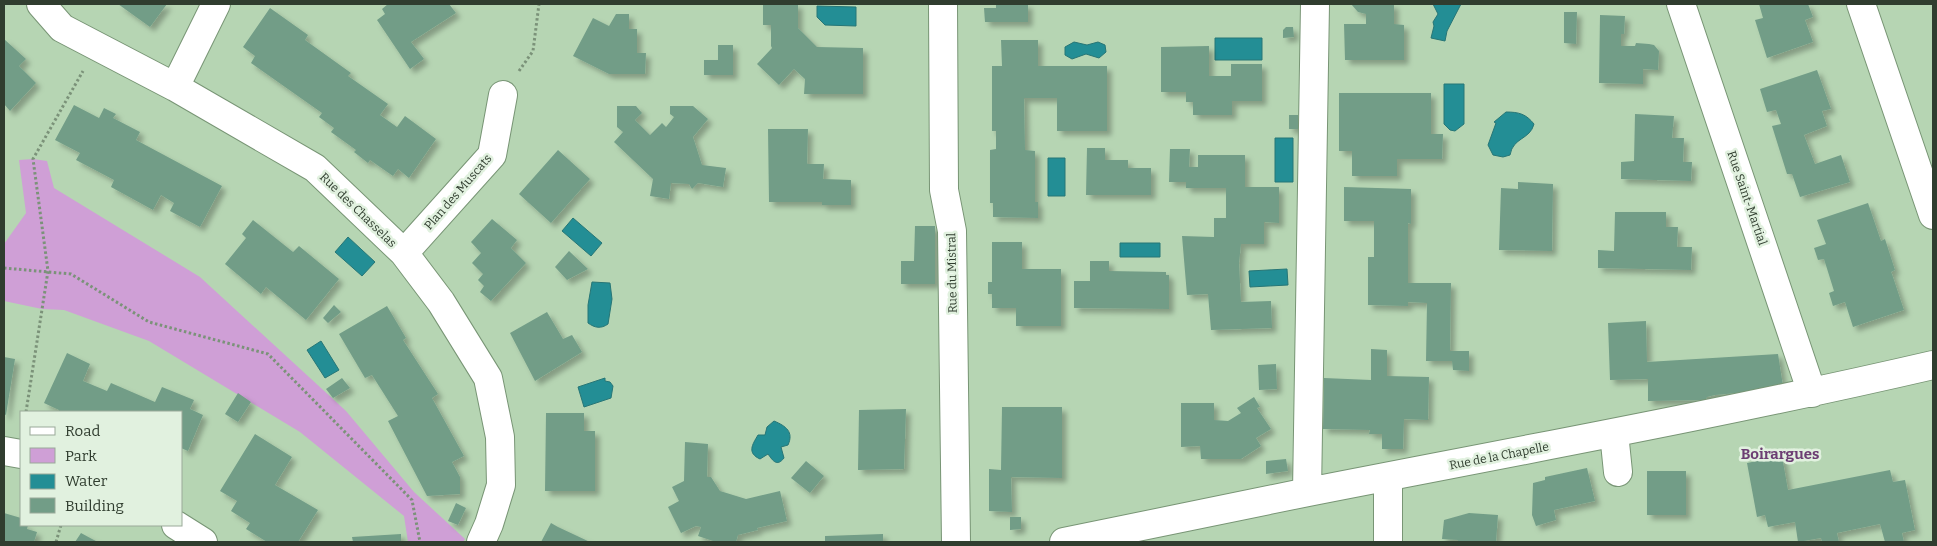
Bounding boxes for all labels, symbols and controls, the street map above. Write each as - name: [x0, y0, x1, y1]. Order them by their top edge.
- street label: Rue Saint-Martial: [1724, 149, 1770, 247]
- street label: Plan des Muscats: [422, 151, 495, 232]
- street label: Rue des Chasselas: [317, 170, 399, 250]
- street label: Rue du Mistral: [944, 232, 960, 313]
- legend: [20, 411, 182, 526]
- text: Road: [65, 422, 100, 440]
- street label: Rue de la Chapelle: [1448, 439, 1550, 473]
- district label: Boirargues: [1741, 445, 1819, 463]
- text: Park: [65, 447, 97, 465]
- text: Water: [65, 472, 108, 490]
- text: Building: [65, 497, 124, 515]

